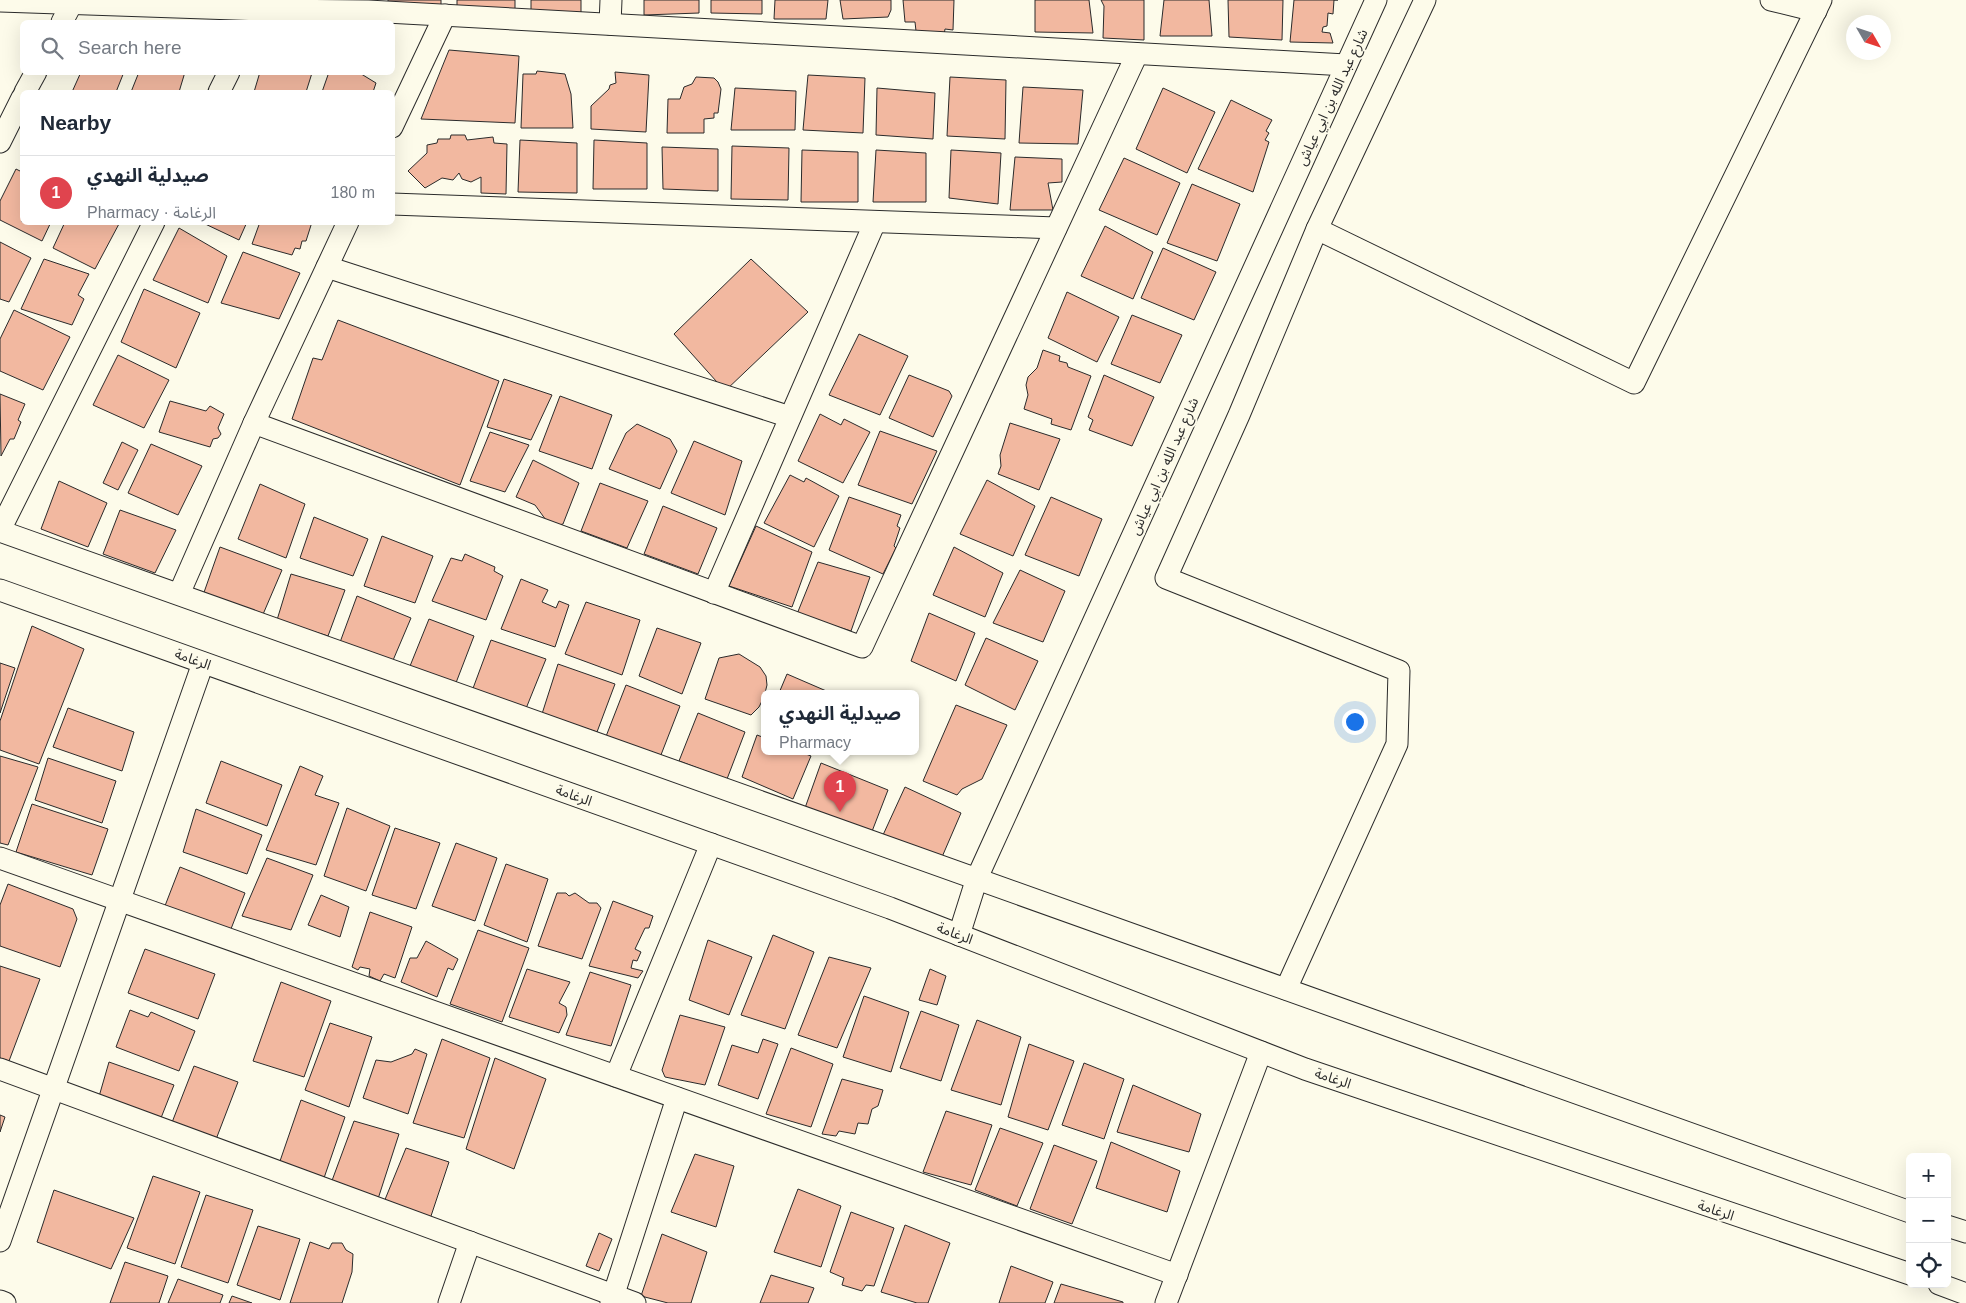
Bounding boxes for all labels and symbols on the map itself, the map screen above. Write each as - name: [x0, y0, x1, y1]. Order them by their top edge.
- north arrow: [1846, 15, 1891, 60]
- street label: شارع عبد الله بن ابي عياش: [1293, 26, 1374, 169]
- street label: شارع عبد الله بن ابي عياش: [1126, 395, 1205, 538]
- street label: الرغامة: [172, 645, 213, 674]
- your location: [1342, 709, 1368, 735]
- pin: 1: [824, 771, 856, 812]
- street label: الرغامة: [553, 781, 594, 810]
- street label: الرغامة: [934, 919, 975, 948]
- street label: الرغامة: [1312, 1064, 1353, 1093]
- street label: الرغامة: [1695, 1196, 1736, 1225]

